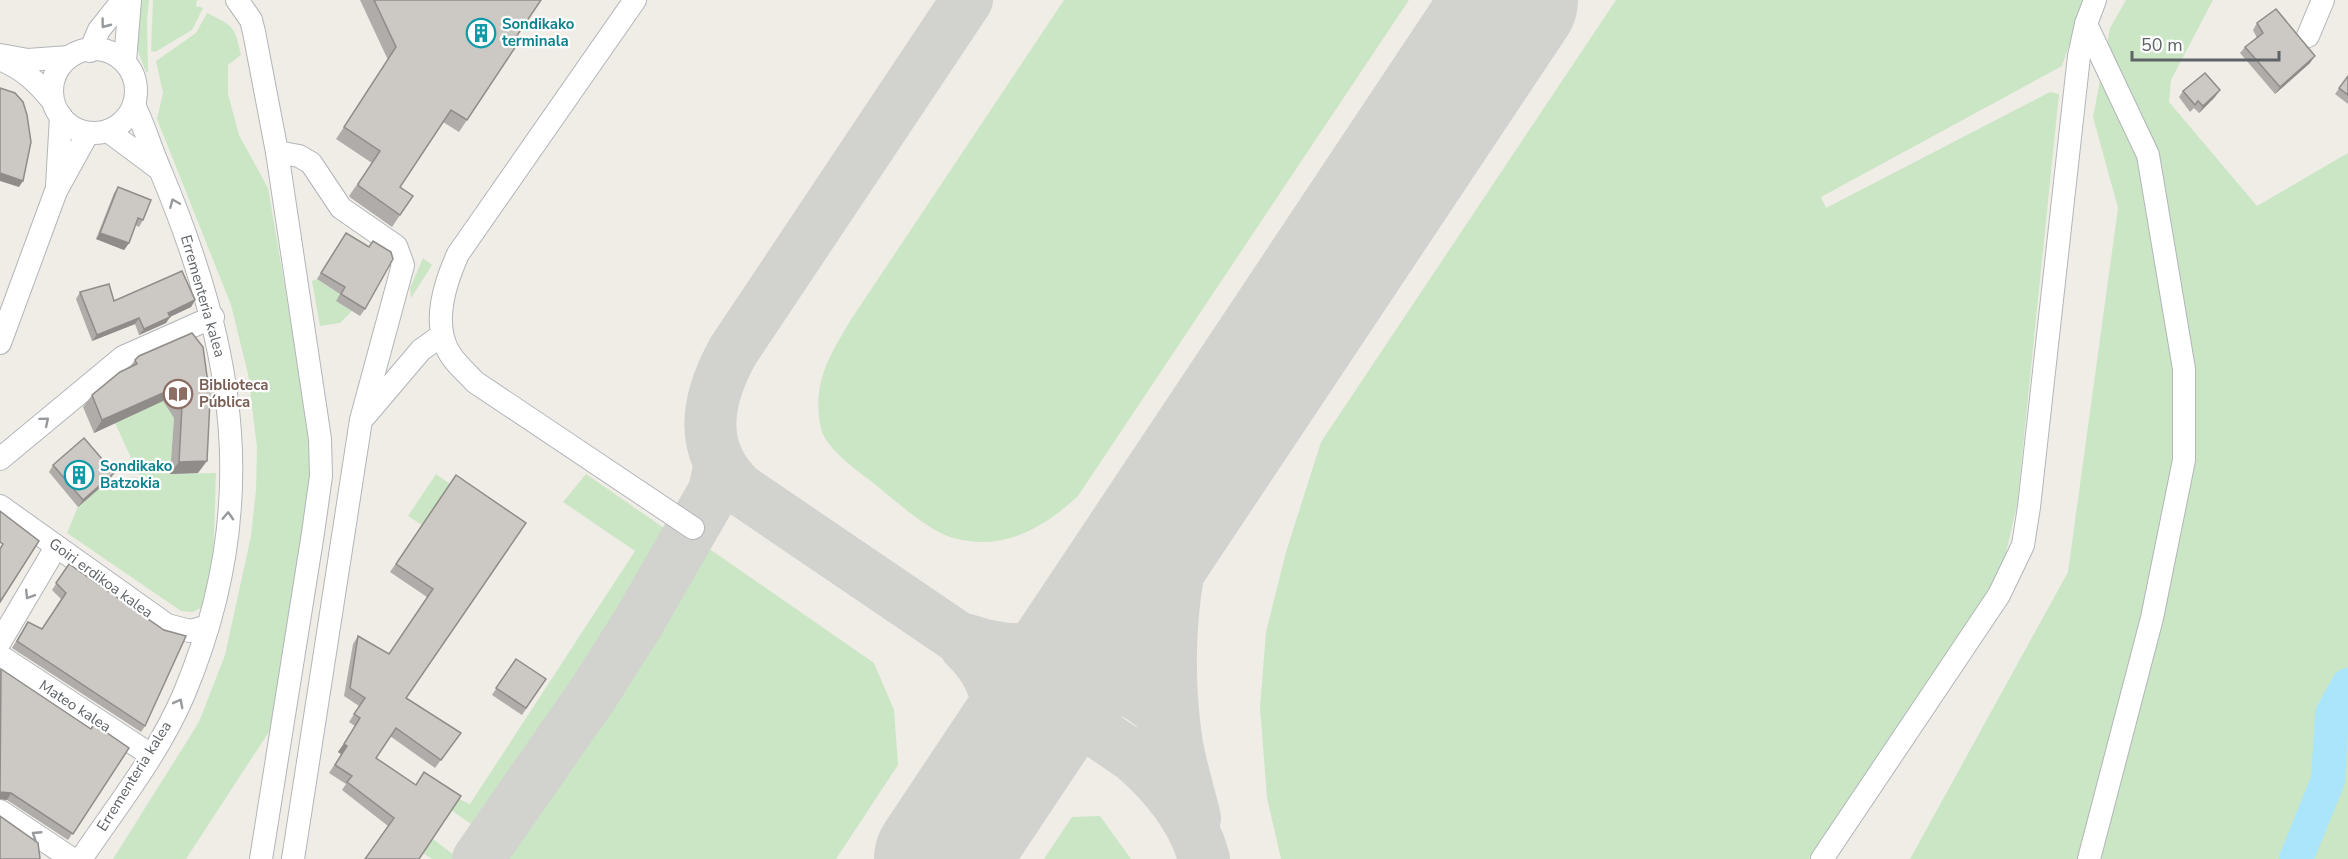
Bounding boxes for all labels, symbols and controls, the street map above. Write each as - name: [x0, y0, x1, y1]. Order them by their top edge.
- place label: Sondikako terminala: [502, 14, 575, 51]
- one-way arrow: [101, 17, 112, 28]
- building icon: Sondikako terminala: [465, 17, 497, 49]
- scale bar: [2132, 24, 2279, 62]
- text: 50 m: [2141, 33, 2183, 57]
- one-way arrow: [169, 198, 181, 209]
- street label: Errementeria kalea: [176, 233, 230, 359]
- place label: Biblioteca Pública: [199, 375, 268, 412]
- library icon: Biblioteca Pública: [162, 378, 194, 410]
- one-way arrow: [38, 418, 49, 429]
- place label: Sondikako Batzokia: [100, 456, 173, 493]
- building icon: Sondikako Batzokia: [63, 459, 95, 491]
- one-way arrow: [222, 511, 235, 520]
- street label: Goiri erdikoa kalea: [45, 533, 157, 623]
- one-way arrow: [25, 589, 37, 599]
- street label: Mateo kalea: [35, 675, 115, 737]
- one-way arrow: [172, 699, 183, 709]
- street label: Errementeria kalea: [92, 717, 176, 835]
- one-way arrow: [32, 831, 43, 842]

